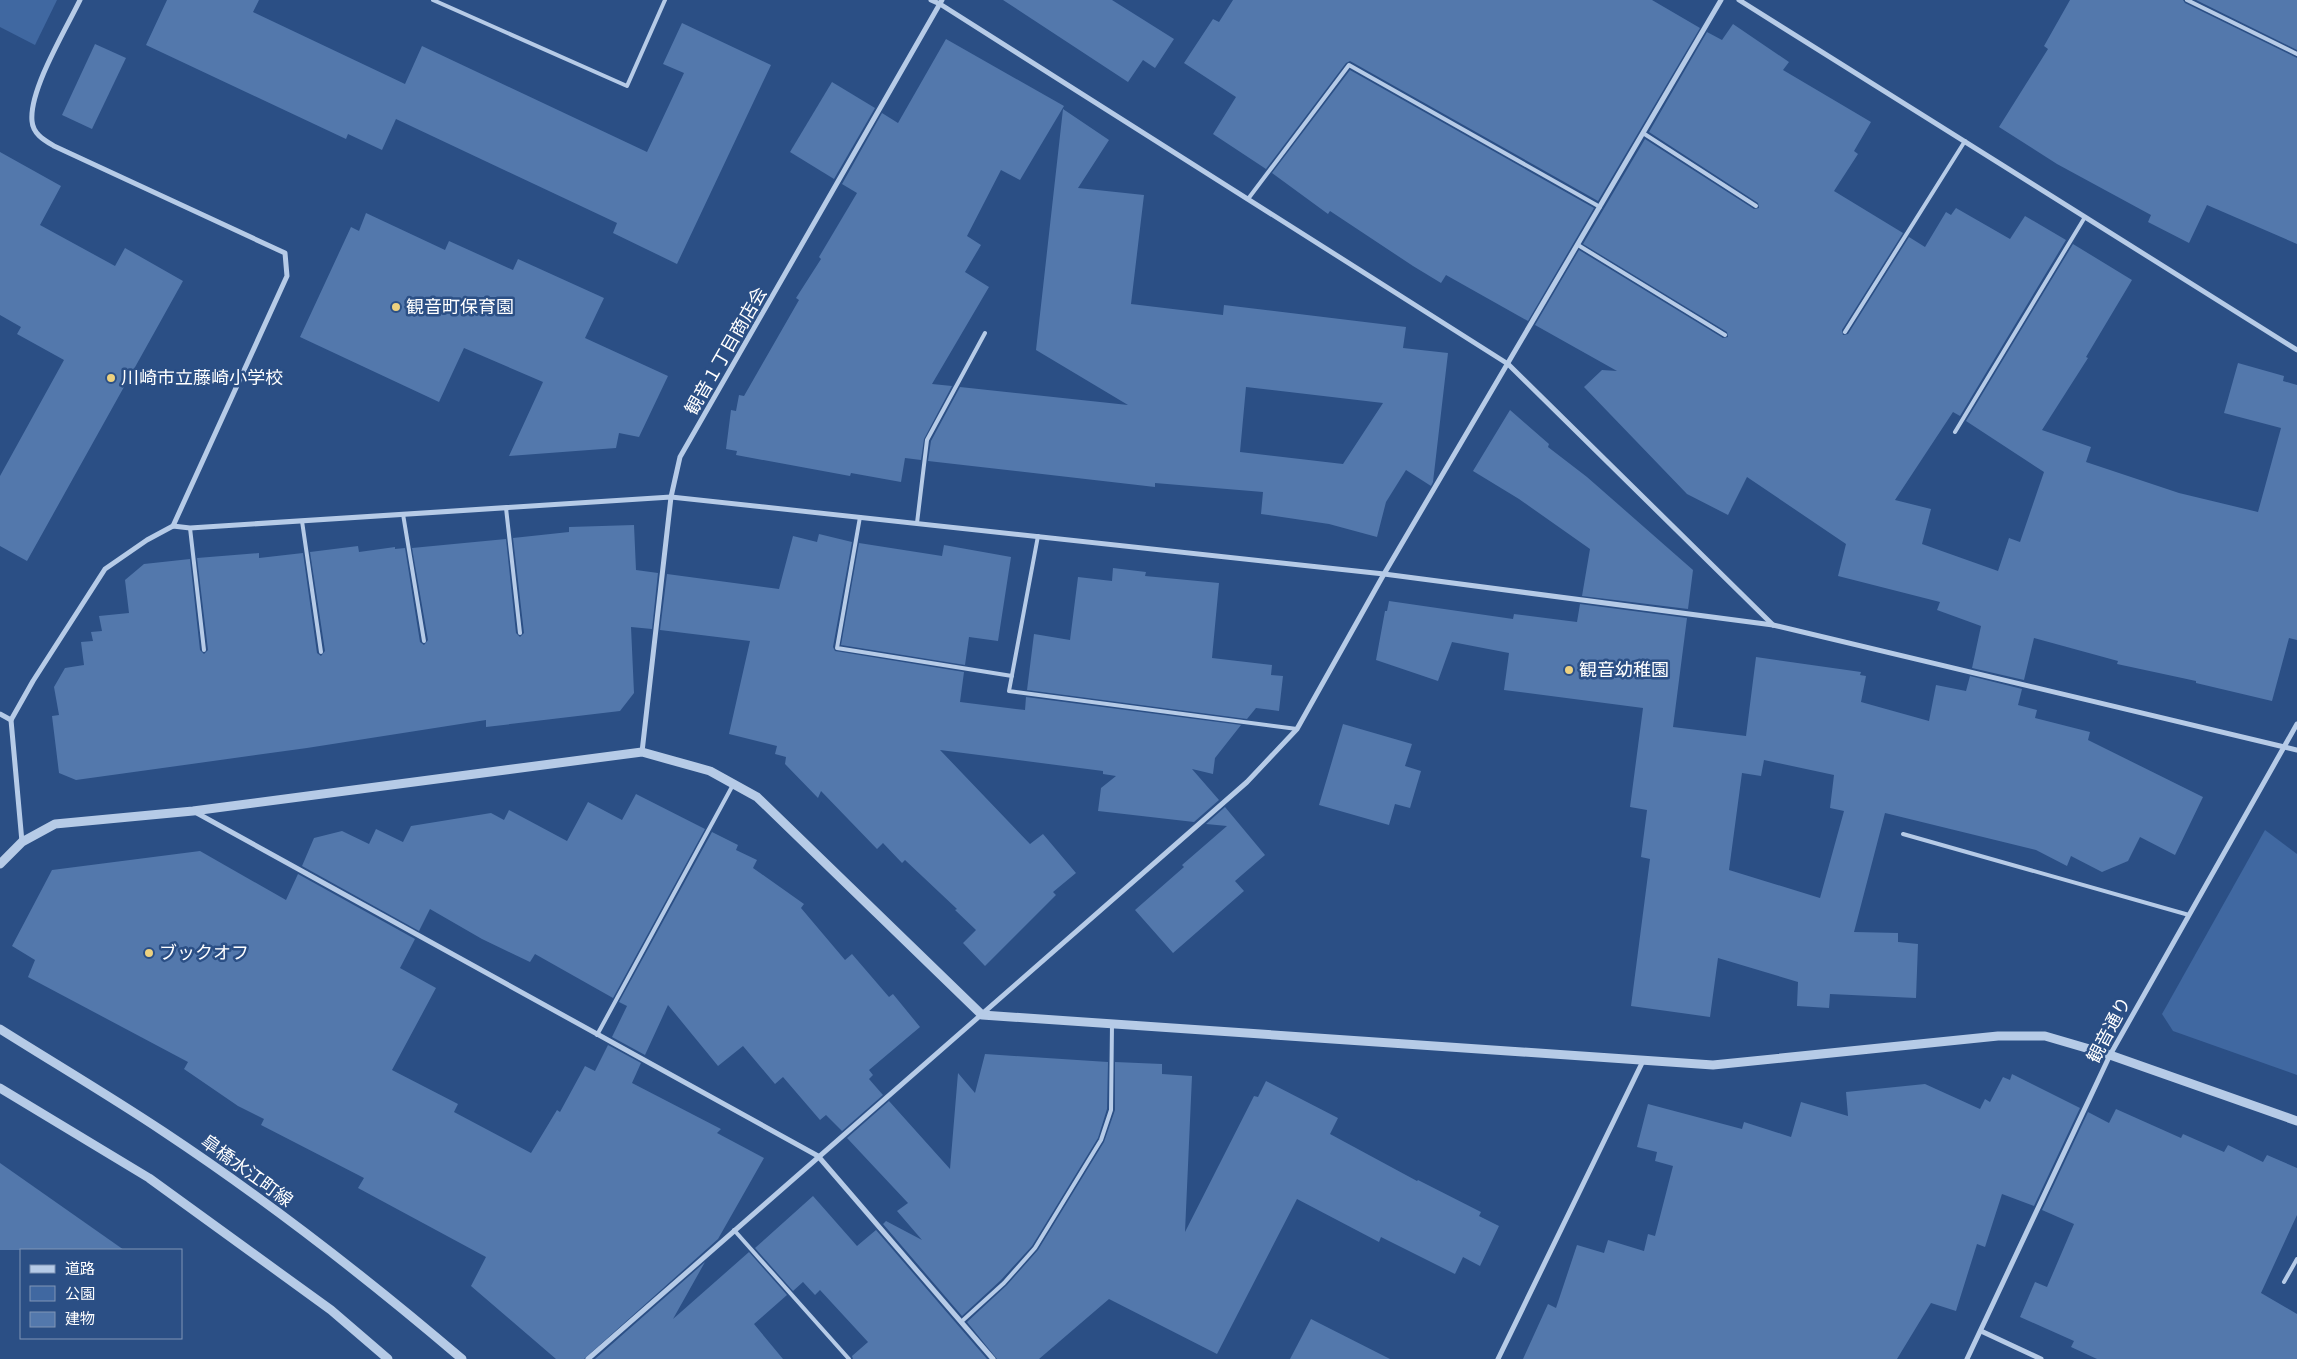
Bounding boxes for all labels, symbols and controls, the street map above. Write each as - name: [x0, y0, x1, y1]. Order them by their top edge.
- street label: 観音１丁目商店会: [680, 283, 771, 418]
- place label: 観音町保育園: [406, 296, 514, 317]
- marker: 観音町保育園: [390, 301, 402, 313]
- place label: 川崎市立藤崎小学校: [121, 367, 283, 388]
- marker: 川崎市立藤崎小学校: [105, 372, 117, 384]
- place label: 観音幼稚園: [1579, 659, 1669, 680]
- marker: 観音幼稚園: [1563, 664, 1575, 676]
- place label: ブックオフ: [159, 942, 249, 963]
- marker: ブックオフ: [143, 947, 155, 959]
- street label: 観音通り: [2082, 993, 2135, 1066]
- street label: 皐橋水江町線: [197, 1130, 297, 1211]
- legend: [20, 1249, 182, 1339]
- text: 道路: [65, 1260, 95, 1277]
- text: 公園: [65, 1285, 95, 1302]
- text: 建物: [65, 1310, 95, 1327]

